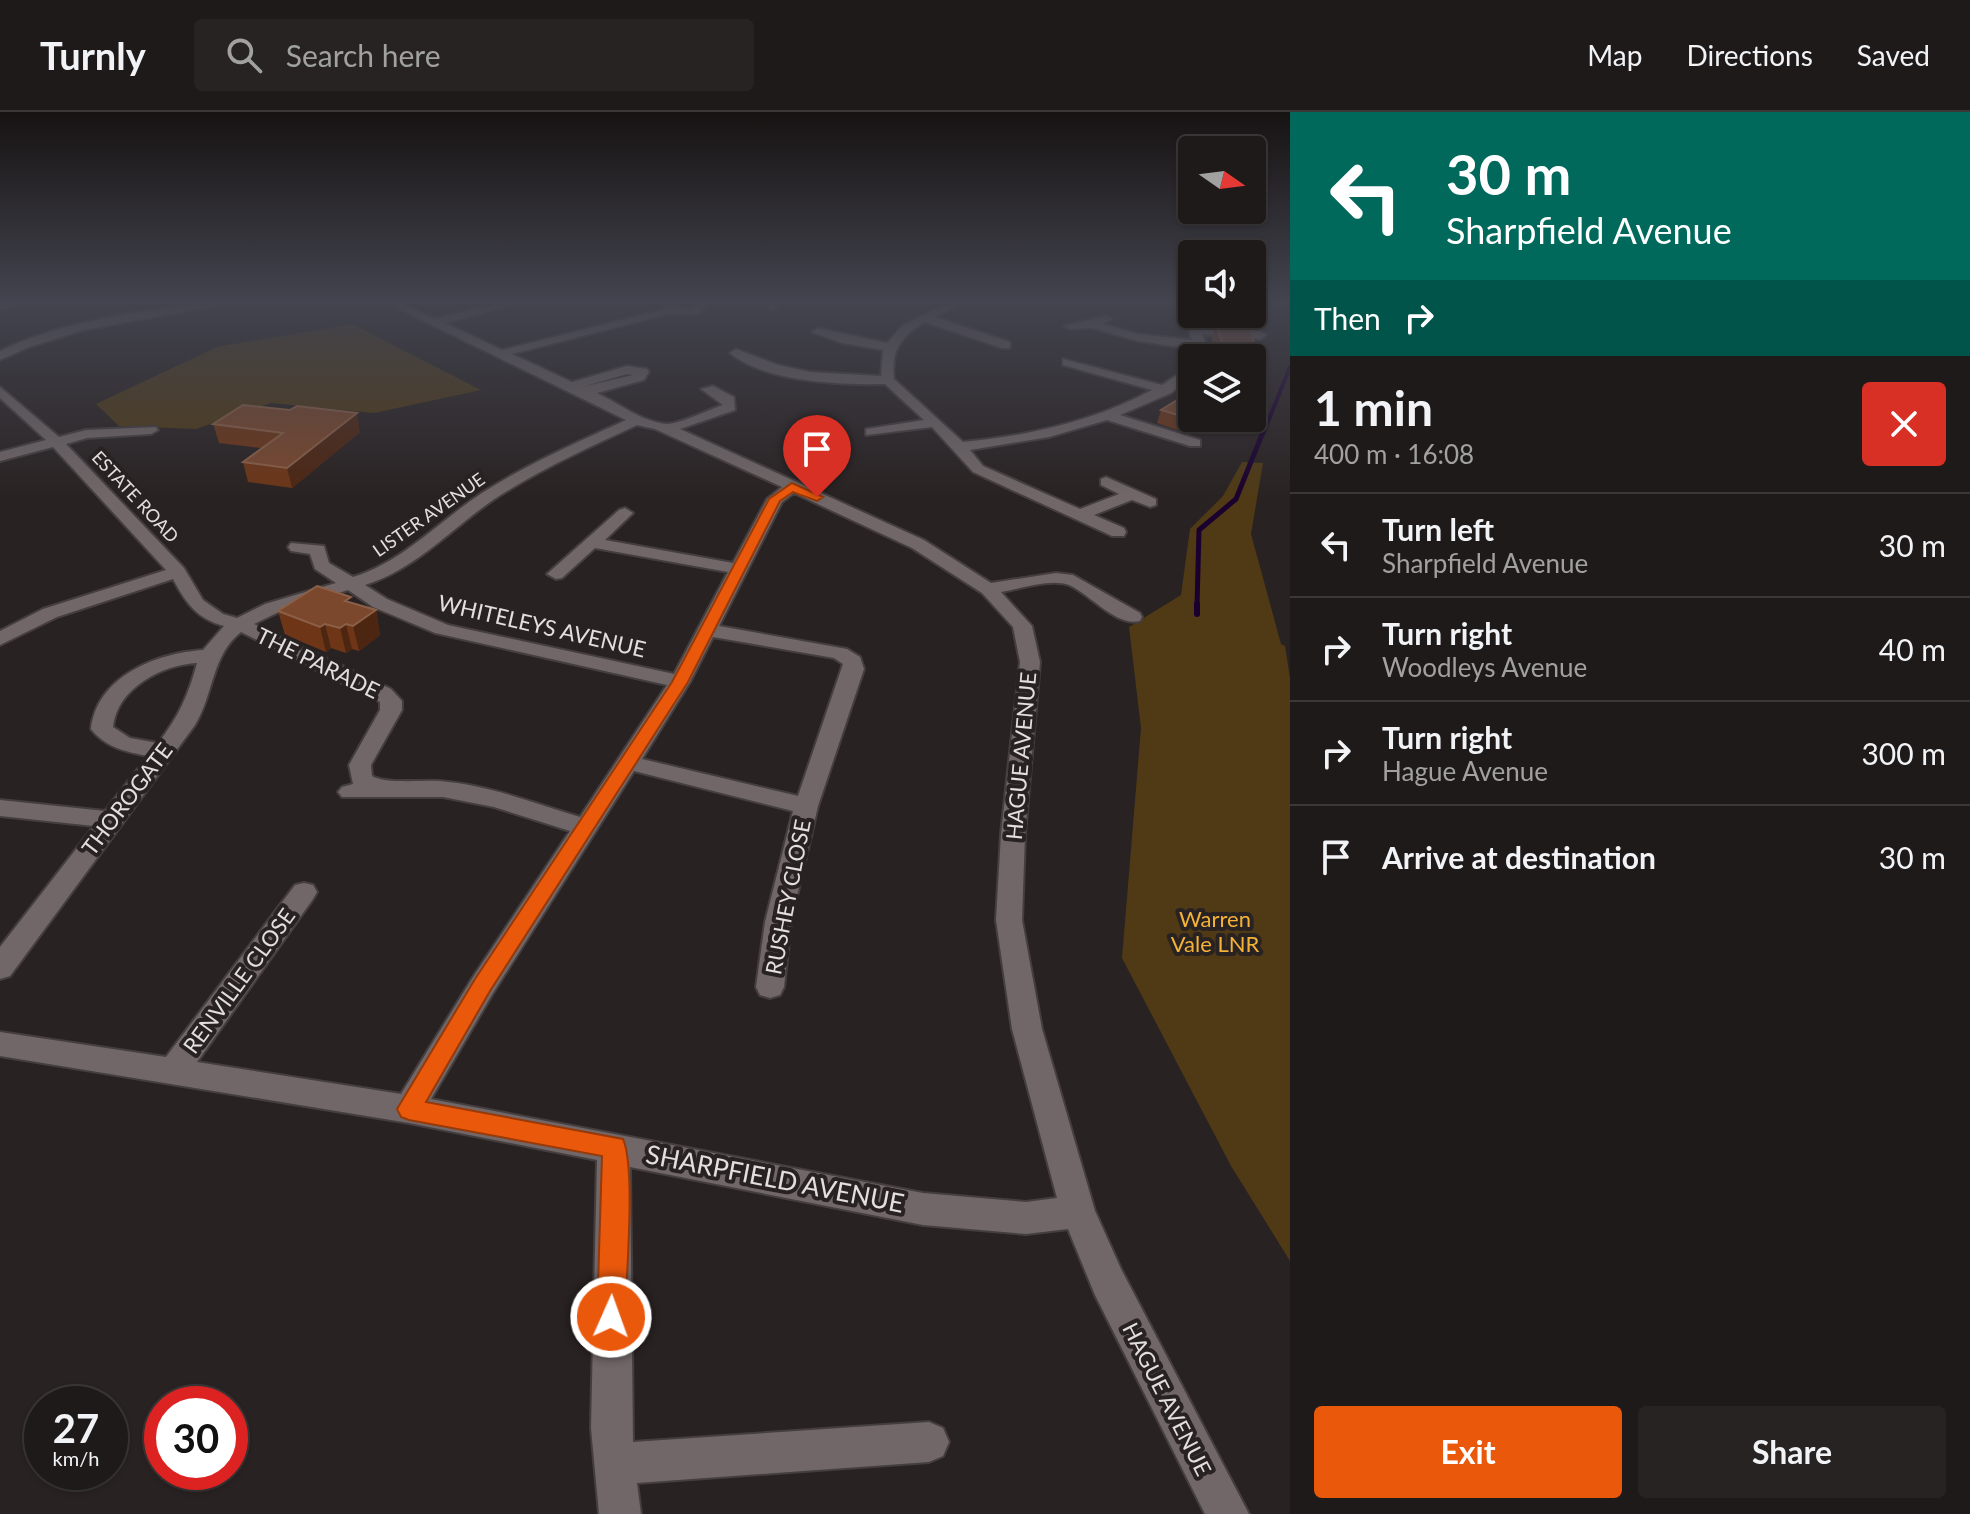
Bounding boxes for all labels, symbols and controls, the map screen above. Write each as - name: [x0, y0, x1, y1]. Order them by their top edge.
- search box: [194, 19, 754, 91]
- text: Turnly: [40, 32, 146, 78]
- icon: search: [222, 33, 266, 77]
- text: Search here: [286, 37, 441, 73]
- text: Map: [1587, 38, 1642, 72]
- text: Directions: [1686, 38, 1813, 72]
- text: Saved: [1857, 38, 1930, 72]
- north arrow: [1178, 136, 1266, 224]
- map controls: [1178, 136, 1266, 432]
- text: 30 m: [1446, 140, 1571, 207]
- icon: left: [1314, 144, 1418, 248]
- text: Sharpfield Avenue: [1446, 208, 1732, 252]
- button: sound: [1178, 240, 1266, 328]
- icon: right: [1397, 296, 1441, 340]
- text: Then: [1314, 300, 1381, 336]
- button: layers: [1178, 344, 1266, 432]
- text: 1 min: [1314, 379, 1433, 436]
- button: close: [1862, 382, 1946, 466]
- pin: [783, 415, 851, 497]
- icon: arrive: [795, 427, 839, 471]
- text: 400 m · 16:08: [1314, 438, 1474, 470]
- street label: ESTATE ROAD: [88, 446, 184, 547]
- street label: LISTER AVENUE: [368, 467, 489, 561]
- text: Turn left: [1382, 511, 1494, 547]
- icon: left: [1314, 523, 1358, 567]
- text: 30 m: [1879, 527, 1946, 563]
- text: Sharpfield Avenue: [1382, 547, 1588, 579]
- street label: WHITELEYS AVENUE: [436, 588, 649, 663]
- text: Turn right: [1382, 615, 1512, 651]
- street label: THE PARADE: [252, 621, 384, 704]
- icon: right: [1314, 627, 1358, 671]
- text: 40 m: [1879, 631, 1946, 667]
- text: Woodleys Avenue: [1382, 651, 1587, 683]
- street label: HAGUE AVENUE: [1000, 671, 1041, 841]
- text: Turn right: [1382, 719, 1512, 755]
- icon: right: [1314, 731, 1358, 775]
- text: 300 m: [1861, 735, 1946, 771]
- street label: THOROGATE: [76, 737, 178, 860]
- text: Hague Avenue: [1382, 755, 1548, 787]
- street label: RUSHEY CLOSE: [759, 817, 816, 977]
- icon: arrive: [1314, 835, 1358, 879]
- text: Arrive at destination: [1382, 839, 1656, 875]
- text: 30 m: [1879, 839, 1946, 875]
- street label: RENVILLE CLOSE: [177, 903, 300, 1059]
- park label: Warren Vale LNR: [1171, 905, 1259, 957]
- street label: SHARPFIELD AVENUE: [643, 1137, 907, 1219]
- position arrow: [569, 1275, 653, 1359]
- street label: HAGUE AVENUE: [1117, 1318, 1218, 1480]
- speed limit sign: 30: [144, 1386, 248, 1490]
- text: 27: [53, 1404, 99, 1452]
- button: Exit: [1314, 1406, 1622, 1498]
- button: Share: [1638, 1406, 1946, 1498]
- text: km/h: [53, 1446, 99, 1470]

